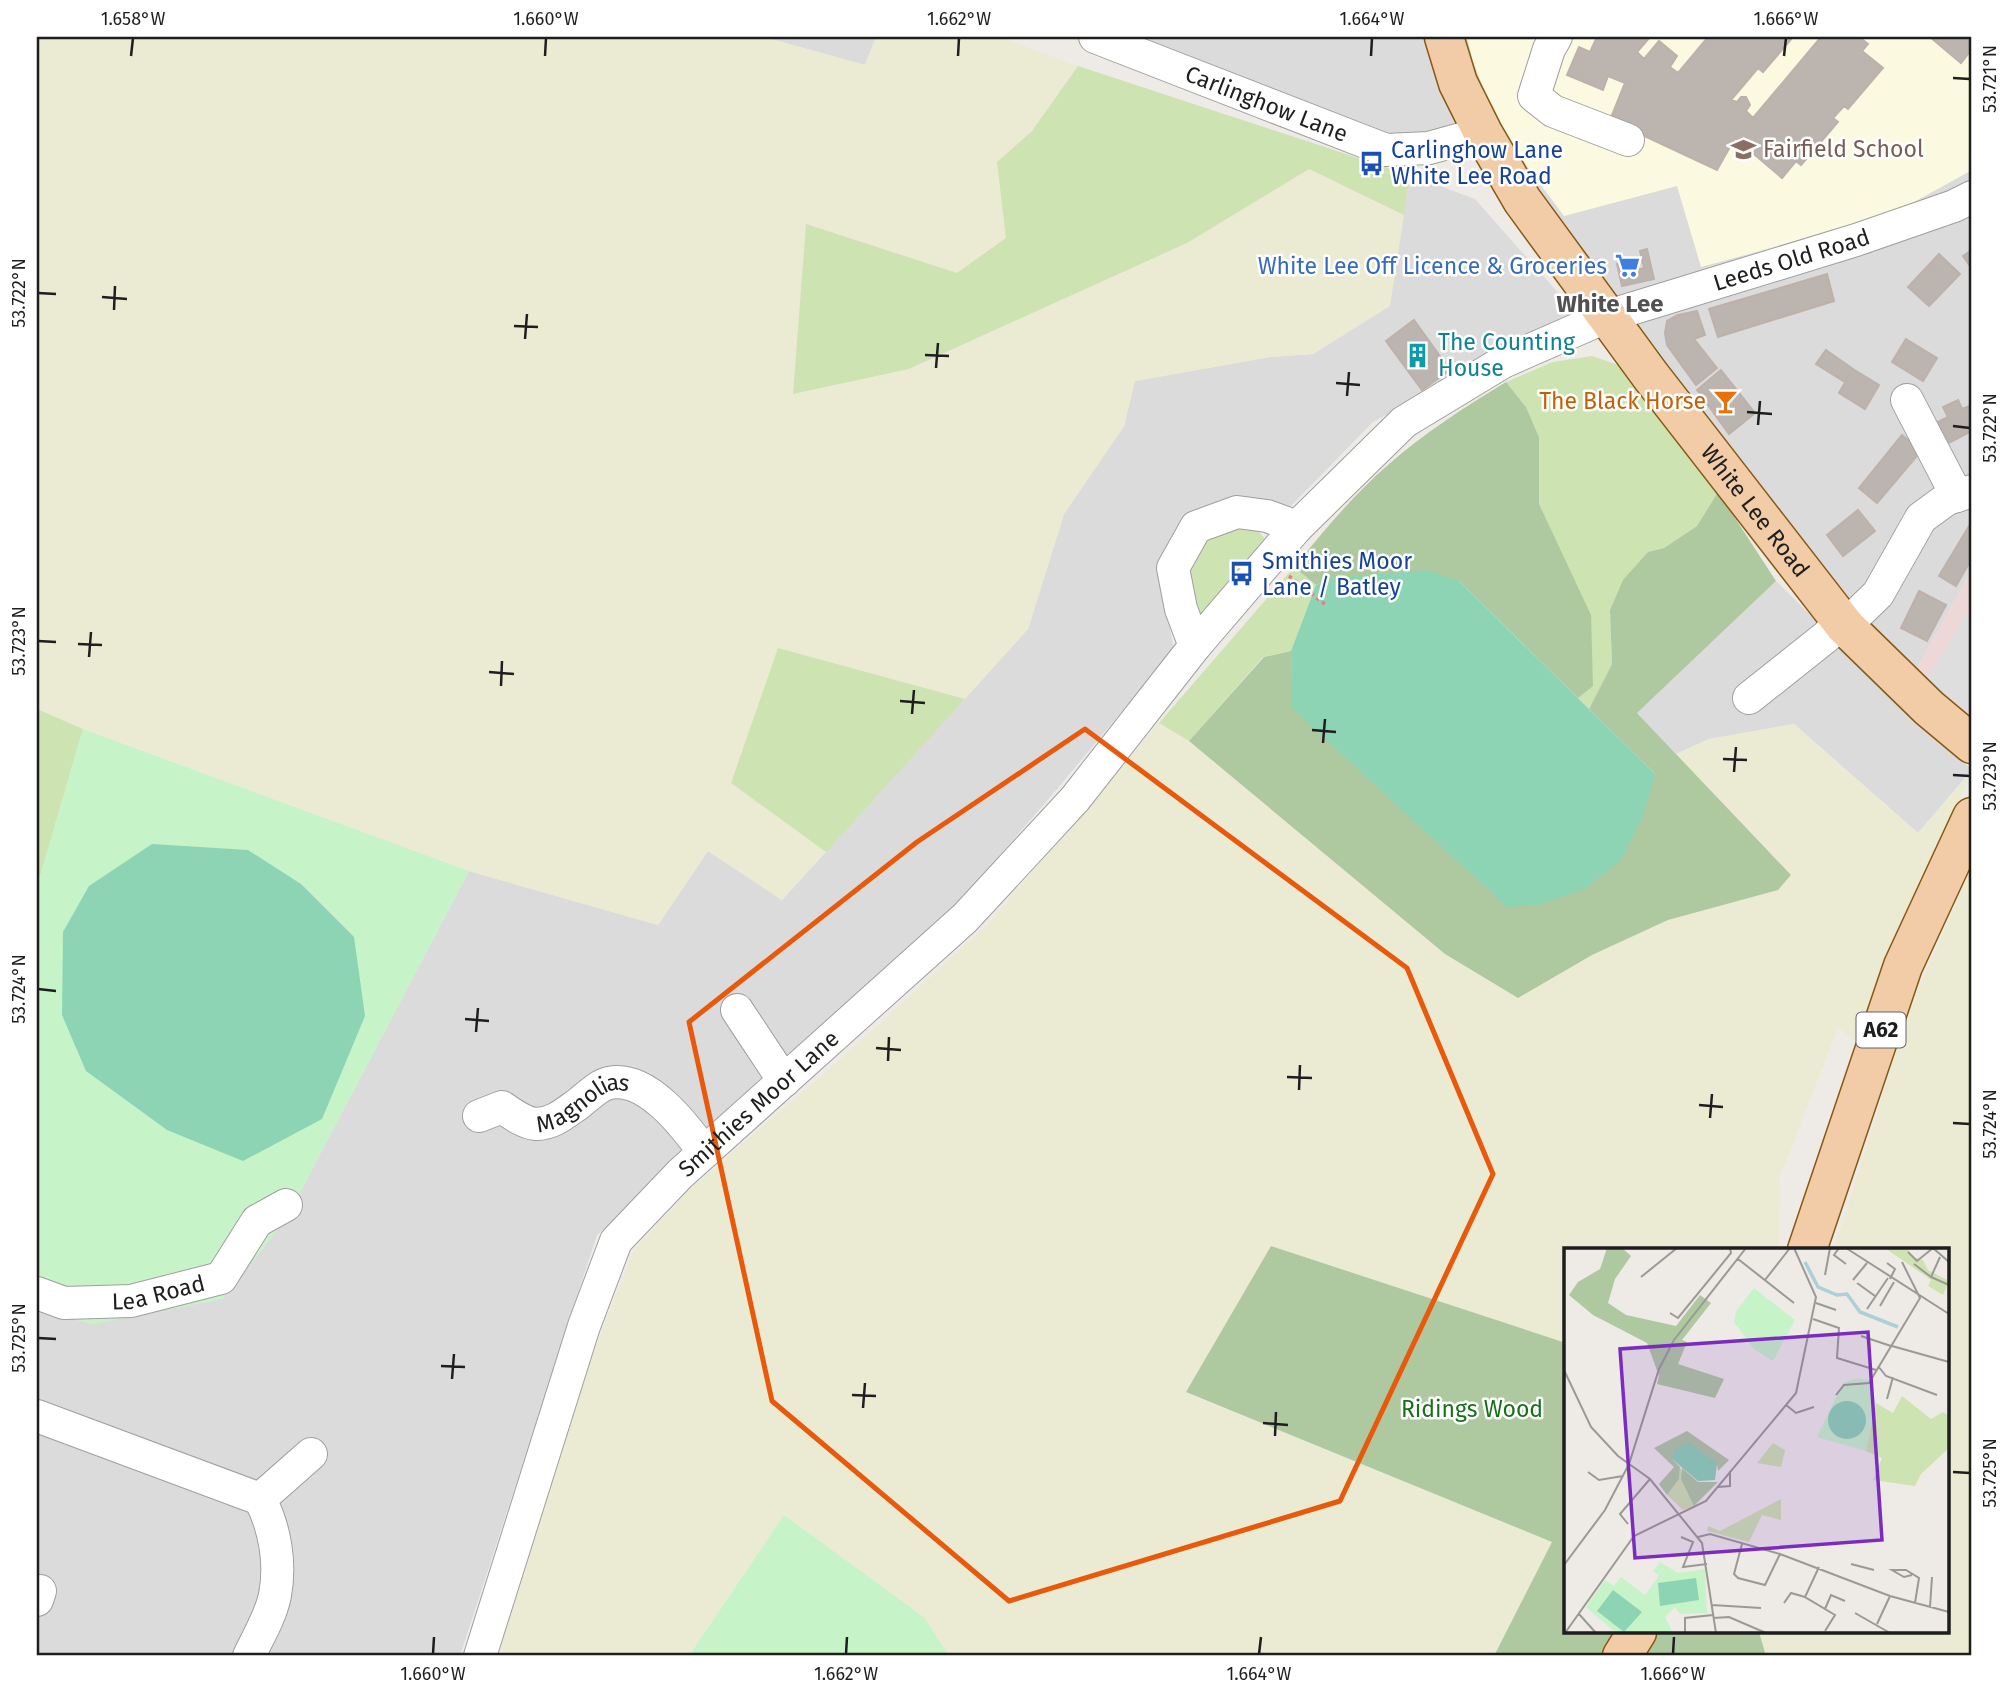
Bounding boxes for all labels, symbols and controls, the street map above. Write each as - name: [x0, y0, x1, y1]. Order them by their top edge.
- text: 1.658°W: [101, 8, 165, 30]
- text: 1.660°W: [513, 8, 579, 30]
- text: 1.662°W: [927, 8, 991, 30]
- text: 1.664°W: [1340, 8, 1405, 30]
- text: 1.666°W: [1754, 8, 1819, 30]
- text: 53.721°N: [1979, 45, 2001, 113]
- street label: Carlinghow Lane: [1181, 59, 1352, 148]
- school or university icon: Fairfield School: [1729, 135, 1757, 163]
- place label: Fairfield School: [1763, 135, 1924, 163]
- place label: Carlinghow Lane White Lee Road: [1391, 136, 1563, 190]
- bus stop icon: Carlinghow Lane White Lee Road: [1357, 149, 1385, 177]
- street label: Leeds Old Road: [1710, 222, 1873, 297]
- place label: White Lee Off Licence & Groceries: [1258, 252, 1607, 280]
- supermarket icon: White Lee Off Licence & Groceries: [1613, 252, 1641, 280]
- text: 53.722°N: [8, 258, 30, 328]
- district label: White Lee: [1557, 290, 1663, 318]
- place label: The Counting House: [1438, 328, 1575, 382]
- building icon: The Counting House: [1404, 341, 1432, 369]
- place label: The Black Horse: [1539, 387, 1706, 415]
- bar icon: The Black Horse: [1712, 387, 1740, 415]
- text: 53.722°N: [1979, 393, 2001, 463]
- street label: White Lee Road: [1695, 439, 1816, 583]
- place label: Smithies Moor Lane / Batley: [1262, 547, 1412, 601]
- bus stop icon: Smithies Moor Lane / Batley: [1228, 560, 1256, 588]
- text: 53.723°N: [8, 606, 30, 676]
- text: 53.723°N: [1979, 741, 2001, 811]
- text: 53.724°N: [8, 954, 30, 1024]
- road number: A62: [1856, 1012, 1906, 1048]
- street label: Smithies Moor Lane: [673, 1024, 844, 1183]
- street label: Magnolias: [533, 1068, 632, 1139]
- text: 53.724°N: [1979, 1089, 2001, 1159]
- inset map: [1564, 1248, 1950, 1634]
- street label: Lea Road: [111, 1269, 208, 1316]
- text: 53.725°N: [8, 1303, 30, 1373]
- park label: Ridings Wood: [1401, 1395, 1543, 1423]
- text: 53.725°N: [1979, 1438, 2001, 1508]
- text: 1.660°W: [400, 1663, 466, 1685]
- text: 1.662°W: [814, 1663, 878, 1685]
- text: 1.664°W: [1227, 1663, 1292, 1685]
- text: 1.666°W: [1641, 1663, 1706, 1685]

